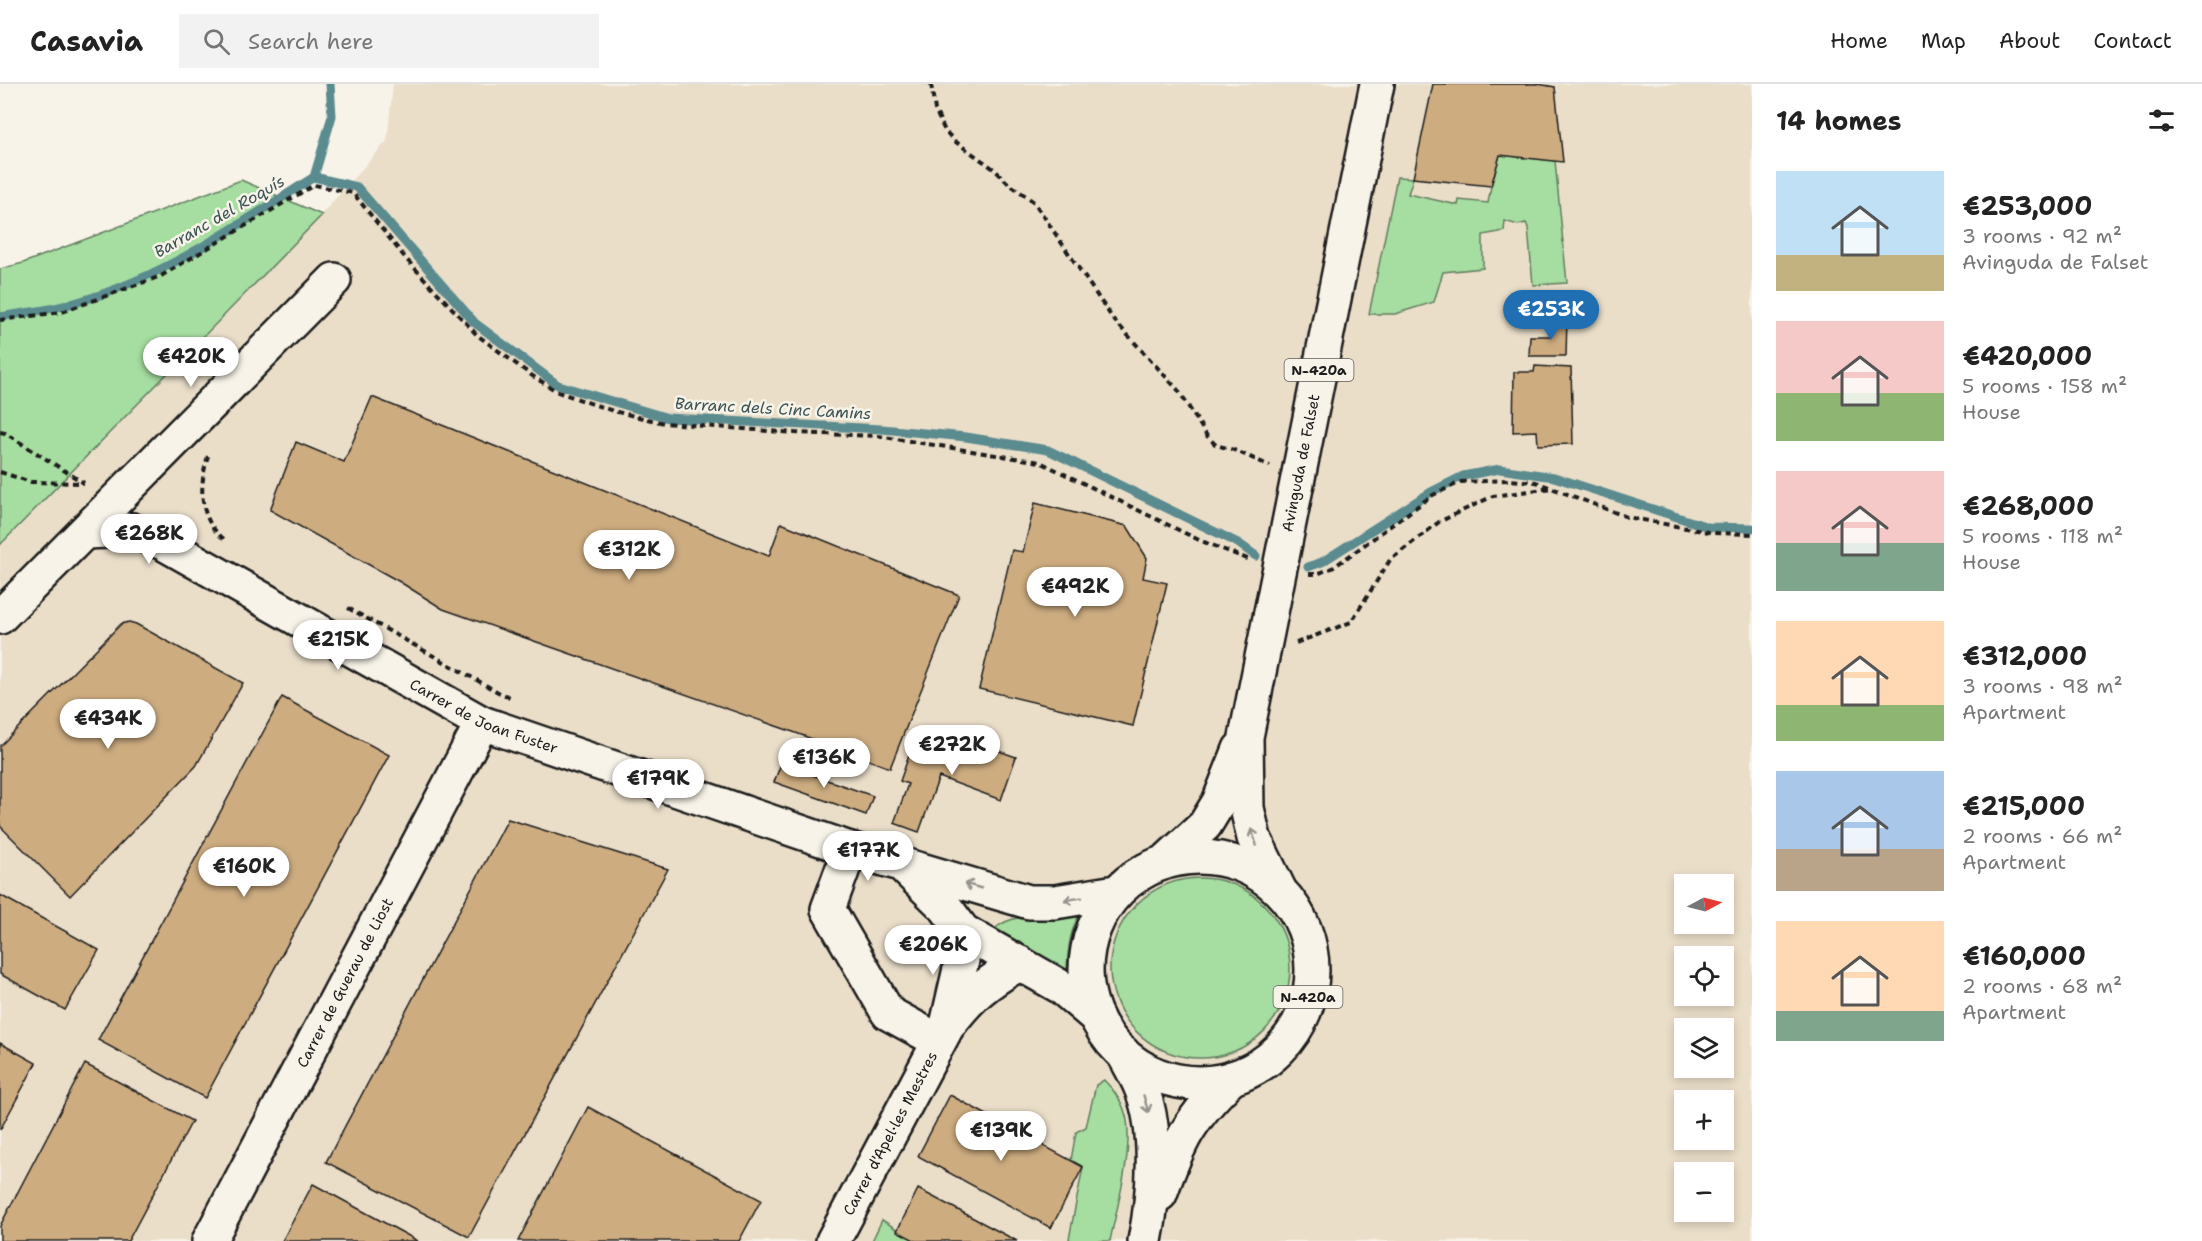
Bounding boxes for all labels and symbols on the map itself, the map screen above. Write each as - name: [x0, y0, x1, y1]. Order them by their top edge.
- water label: Barranc del Roquís: [150, 170, 288, 262]
- pin: €253K: [1509, 290, 1593, 341]
- pin: €420K: [149, 337, 233, 388]
- road number: N-420a: [1284, 359, 1354, 381]
- street label: Avinguda de Falset: [1277, 392, 1325, 534]
- water label: Barranc dels Cinc Camins: [674, 393, 872, 424]
- pin: €268K: [107, 514, 191, 565]
- pin: €312K: [587, 530, 671, 581]
- pin: €492K: [1033, 567, 1117, 618]
- pin: €215K: [296, 620, 380, 671]
- street label: Carrer de Joan Fuster: [406, 674, 561, 758]
- pin: €434K: [66, 699, 150, 750]
- pin: €272K: [910, 725, 994, 776]
- pin: €136K: [782, 738, 866, 789]
- pin: €179K: [616, 759, 700, 810]
- one-way arrow: [1248, 828, 1259, 847]
- pin: €177K: [826, 831, 910, 882]
- pin: €160K: [202, 847, 286, 898]
- north arrow: [1674, 874, 1734, 934]
- one-way arrow: [964, 880, 983, 891]
- street label: Carrer de Guerau de Liost: [292, 894, 398, 1071]
- one-way arrow: [1064, 894, 1083, 905]
- pin: €206K: [891, 925, 975, 976]
- road number: N-420a: [1274, 986, 1342, 1008]
- street label: Carrer d'Apel·les Mestres: [839, 1048, 942, 1219]
- one-way arrow: [1141, 1094, 1153, 1113]
- pin: €139K: [959, 1111, 1043, 1162]

